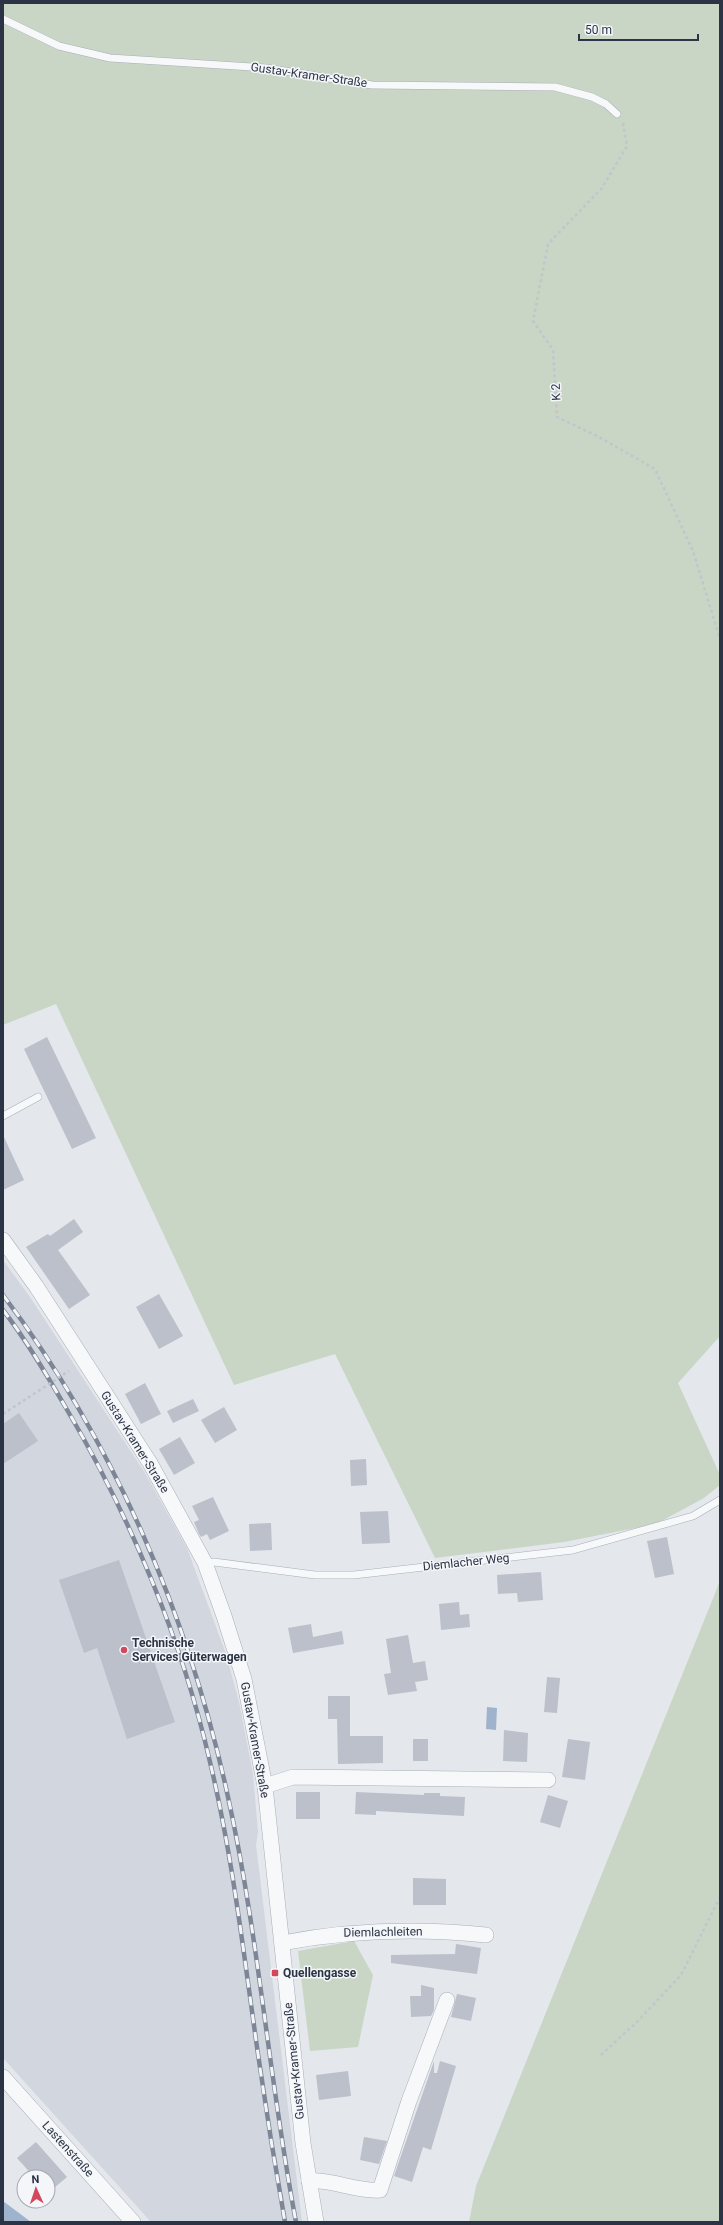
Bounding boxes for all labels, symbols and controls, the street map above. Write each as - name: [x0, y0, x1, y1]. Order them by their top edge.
- scale bar: [579, 16, 698, 42]
- text: 50 m: [585, 23, 612, 37]
- street label: Gustav-Kramer-Straße: [250, 60, 368, 90]
- street label: K 2: [549, 383, 563, 401]
- street label: Gustav-Kramer-Straße: [98, 1388, 172, 1496]
- street label: Diemlacher Weg: [422, 1550, 510, 1574]
- place label: Technische Services Güterwagen: [132, 1636, 247, 1664]
- marker: Technische Services Güterwagen: [119, 1645, 129, 1655]
- street label: Gustav-Kramer-Straße: [238, 1681, 272, 1799]
- street label: Diemlachleiten: [343, 1924, 423, 1940]
- place label: Quellengasse: [283, 1966, 357, 1980]
- marker: Quellengasse: [270, 1968, 280, 1978]
- street label: Gustav-Kramer-Straße: [281, 2002, 307, 2120]
- street label: Lastenstraße: [39, 2118, 97, 2180]
- north arrow: [16, 2169, 56, 2209]
- text: N: [31, 2173, 40, 2186]

